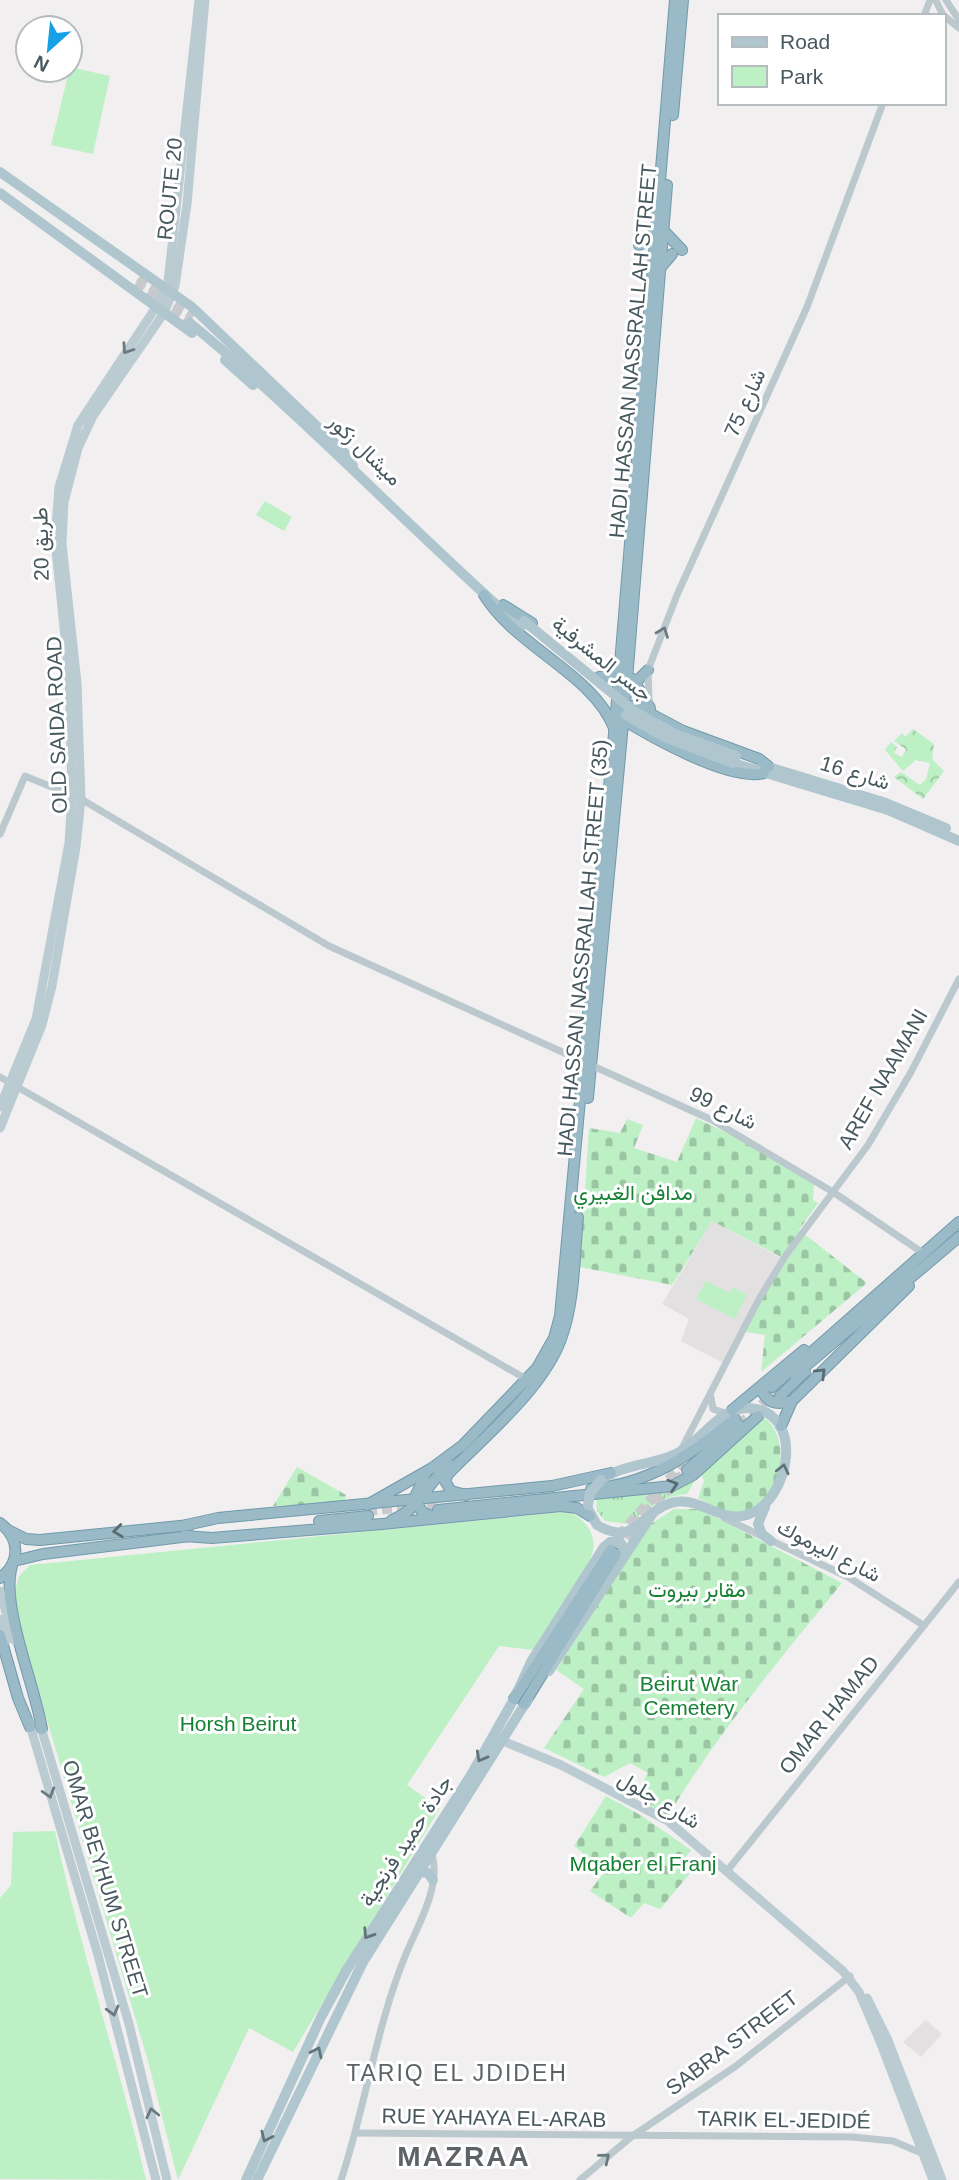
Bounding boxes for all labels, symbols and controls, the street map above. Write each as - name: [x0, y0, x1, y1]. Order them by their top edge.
- north arrow: [14, 14, 84, 84]
- legend: [718, 14, 945, 105]
- text: Road: [780, 30, 830, 53]
- text: N: [31, 51, 52, 76]
- text: Park: [780, 65, 824, 88]
- street label: ROUTE 20: [153, 137, 186, 241]
- street label: HADI HASSAN NASSRALLAH STREET: [605, 163, 660, 539]
- one-way arrow: [123, 341, 136, 354]
- street label: شارع 75: [720, 365, 772, 441]
- street label: ميشال زكور: [322, 409, 407, 491]
- street label: طريق 20: [28, 507, 55, 581]
- street label: جسر المشرفية: [547, 612, 657, 707]
- one-way arrow: [654, 627, 668, 639]
- street label: OLD SAIDA ROAD: [42, 636, 71, 814]
- street label: HADI HASSAN NASSRALLAH STREET (35): [553, 738, 612, 1157]
- street label: شارع 16: [817, 751, 893, 797]
- street label: AREF NAAMANI: [833, 1005, 932, 1153]
- street label: شارع 99: [685, 1082, 760, 1136]
- park label: مدافن الغبيري: [573, 1181, 693, 1210]
- one-way arrow: [812, 1368, 825, 1381]
- one-way arrow: [775, 1463, 789, 1475]
- one-way arrow: [667, 1478, 679, 1493]
- street label: شارع اليرموك: [772, 1515, 885, 1589]
- one-way arrow: [112, 1523, 123, 1538]
- park label: مقابر بيروت: [648, 1578, 746, 1603]
- street label: OMAR HAMAD: [774, 1651, 883, 1778]
- park label: Beirut War Cemetery: [640, 1672, 738, 1719]
- park label: Horsh Beirut: [180, 1712, 297, 1735]
- one-way arrow: [476, 1750, 489, 1763]
- street label: OMAR BEYHUM STREET: [58, 1757, 153, 2001]
- street label: شارع جلول: [613, 1766, 704, 1836]
- street label: جادة حميد فرنجية: [355, 1771, 458, 1911]
- one-way arrow: [41, 1786, 55, 1799]
- park label: Mqaber el Franj: [569, 1852, 717, 1875]
- one-way arrow: [364, 1927, 377, 1940]
- street label: SABRA STREET: [661, 1986, 802, 2100]
- one-way arrow: [105, 2005, 120, 2017]
- one-way arrow: [309, 2047, 323, 2059]
- district label: TARIQ EL JDIDEH: [346, 2060, 568, 2086]
- street label: RUE YAHAYA EL-ARAB: [381, 2104, 607, 2131]
- street label: TARIK EL-JEDIDÉ: [697, 2106, 871, 2133]
- one-way arrow: [146, 2108, 160, 2120]
- one-way arrow: [260, 2130, 274, 2142]
- district label: MAZRAA: [397, 2141, 531, 2172]
- one-way arrow: [597, 2154, 610, 2166]

